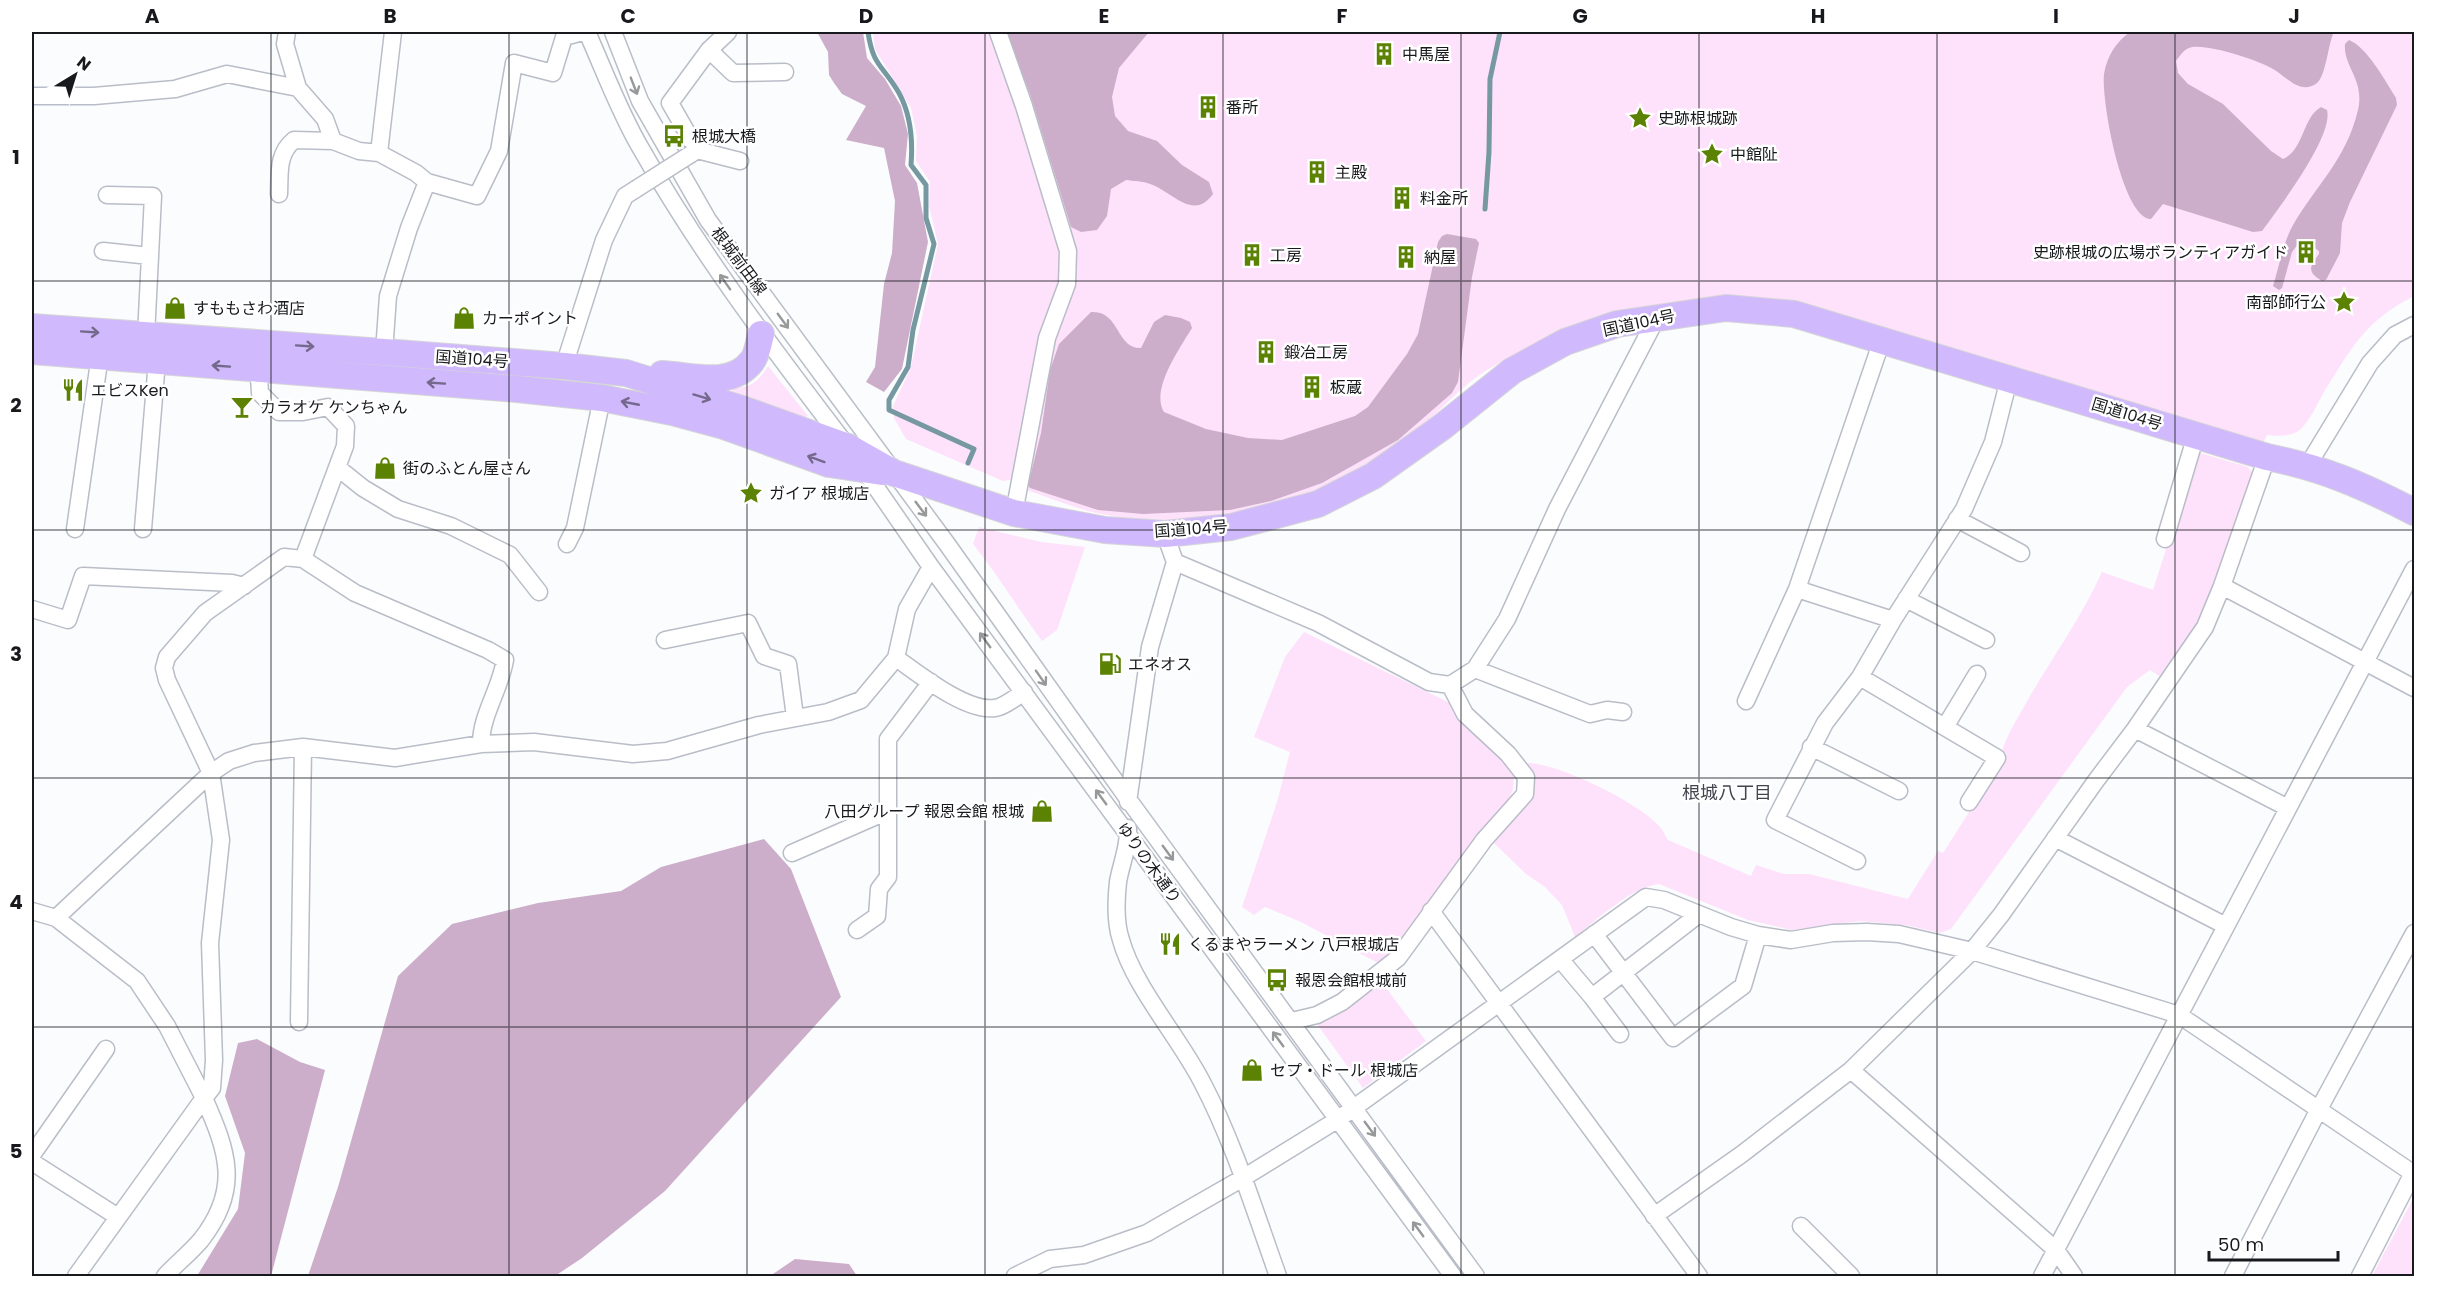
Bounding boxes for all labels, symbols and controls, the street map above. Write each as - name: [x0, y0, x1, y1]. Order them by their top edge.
- text: A: [145, 2, 160, 30]
- text: B: [383, 2, 397, 30]
- text: C: [620, 2, 636, 30]
- text: D: [859, 2, 873, 30]
- text: E: [1099, 2, 1109, 30]
- text: F: [1337, 2, 1348, 30]
- text: G: [1572, 2, 1588, 30]
- text: H: [1811, 2, 1825, 30]
- text: I: [2053, 2, 2059, 30]
- text: J: [2288, 2, 2300, 30]
- building icon: 中馬屋: [1371, 41, 1397, 67]
- place label: 中馬屋: [1402, 43, 1450, 66]
- north arrow: [45, 45, 105, 105]
- text: N: [72, 51, 96, 76]
- one-way arrow: [630, 76, 641, 95]
- building icon: 番所: [1195, 94, 1221, 120]
- place label: 番所: [1226, 96, 1258, 119]
- place icon: 史跡根城跡: [1627, 105, 1653, 131]
- place label: 史跡根城跡: [1658, 107, 1738, 130]
- bus stop icon: 根城大橋: [661, 123, 687, 149]
- place label: 根城大橋: [692, 125, 756, 148]
- place icon: 中館阯: [1699, 141, 1725, 167]
- text: 1: [12, 143, 20, 171]
- place label: 中館阯: [1730, 143, 1778, 166]
- building icon: 主殿: [1304, 159, 1330, 185]
- place label: 主殿: [1335, 161, 1367, 184]
- building icon: 料金所: [1389, 185, 1415, 211]
- place label: 料金所: [1420, 187, 1468, 210]
- street label: 根城前田線: [706, 222, 772, 300]
- building icon: 史跡根城の広場ボランティアガイド: [2293, 239, 2319, 265]
- place label: 史跡根城の広場ボランティアガイド: [2033, 241, 2288, 264]
- building icon: 工房: [1239, 242, 1265, 268]
- place label: 工房: [1270, 244, 1302, 267]
- building icon: 納屋: [1393, 244, 1419, 270]
- place label: 納屋: [1424, 246, 1456, 269]
- one-way arrow: [719, 275, 731, 291]
- place icon: 南部師行公: [2331, 289, 2357, 315]
- place label: 南部師行公: [2246, 291, 2326, 314]
- shop icon: すももさわ酒店: [162, 295, 188, 321]
- place label: すももさわ酒店: [193, 297, 305, 320]
- street label: 国道104号: [1601, 304, 1677, 342]
- shop icon: カーポイント: [451, 305, 477, 331]
- place label: カーポイント: [482, 307, 578, 330]
- one-way arrow: [777, 312, 790, 328]
- one-way arrow: [79, 326, 99, 337]
- building icon: 鍛冶工房: [1253, 339, 1279, 365]
- one-way arrow: [295, 341, 315, 352]
- place label: 鍛冶工房: [1284, 341, 1348, 364]
- street label: 国道104号: [435, 345, 509, 373]
- one-way arrow: [211, 360, 231, 371]
- building icon: 板蔵: [1299, 374, 1325, 400]
- place label: 板蔵: [1330, 376, 1362, 399]
- restaurant icon: エビスKen: [60, 377, 86, 403]
- one-way arrow: [427, 377, 446, 388]
- place label: エビスKen: [91, 379, 169, 402]
- text: 2: [10, 391, 22, 419]
- one-way arrow: [692, 392, 711, 403]
- street label: 国道104号: [2089, 392, 2165, 436]
- bar icon: カラオケ ケンちゃん: [229, 394, 255, 420]
- place label: カラオケ ケンちゃん: [260, 396, 408, 419]
- one-way arrow: [620, 397, 640, 408]
- one-way arrow: [807, 452, 826, 463]
- shop icon: 街のふとん屋さん: [372, 455, 398, 481]
- place label: 街のふとん屋さん: [403, 457, 531, 480]
- place icon: ガイア 根城店: [738, 480, 764, 506]
- place label: ガイア 根城店: [769, 482, 869, 505]
- one-way arrow: [914, 500, 927, 516]
- street label: 国道104号: [1154, 515, 1228, 543]
- one-way arrow: [979, 632, 991, 648]
- text: 3: [10, 640, 22, 668]
- fuel station icon: エネオス: [1097, 651, 1123, 677]
- place label: エネオス: [1128, 653, 1192, 676]
- one-way arrow: [1035, 669, 1048, 685]
- district label: 根城八丁目: [1682, 780, 1772, 805]
- one-way arrow: [1094, 789, 1107, 805]
- shop icon: 八田グループ 報恩会館 根城: [1029, 798, 1055, 824]
- place label: 八田グループ 報恩会館 根城: [824, 800, 1024, 823]
- street label: ゆりの木通り: [1111, 817, 1187, 909]
- one-way arrow: [1161, 844, 1174, 860]
- text: 4: [9, 888, 23, 916]
- restaurant icon: くるまやラーメン 八戸根城店: [1157, 931, 1183, 957]
- place label: くるまやラーメン 八戸根城店: [1188, 933, 1399, 956]
- bus stop icon: 報恩会館根城前: [1264, 967, 1290, 993]
- place label: 報恩会館根城前: [1295, 969, 1407, 992]
- one-way arrow: [1272, 1031, 1284, 1047]
- shop icon: セプ・ドール 根城店: [1239, 1057, 1265, 1083]
- place label: セプ・ドール 根城店: [1270, 1059, 1418, 1082]
- one-way arrow: [1363, 1120, 1376, 1136]
- text: 5: [10, 1137, 23, 1165]
- one-way arrow: [1412, 1222, 1425, 1238]
- scale bar: [2209, 1224, 2338, 1262]
- text: 50 m: [2218, 1232, 2264, 1257]

